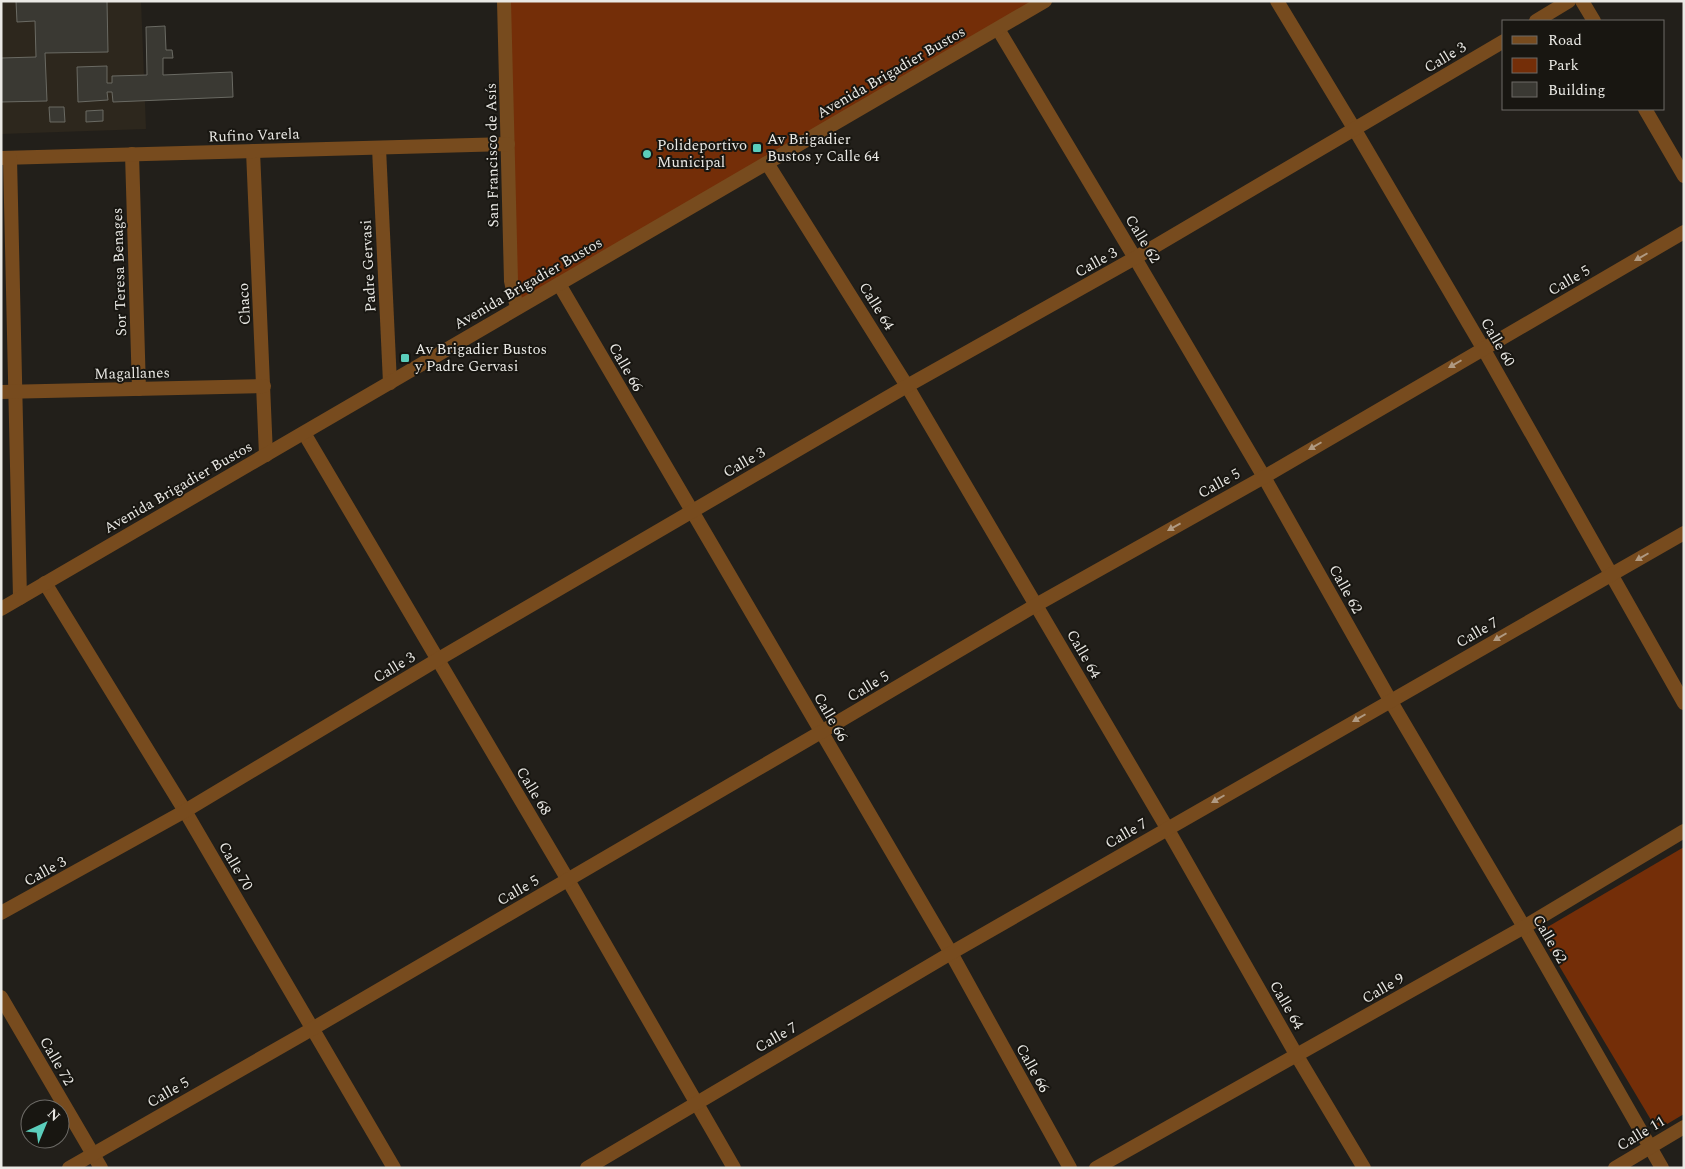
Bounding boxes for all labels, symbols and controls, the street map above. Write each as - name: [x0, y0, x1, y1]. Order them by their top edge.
- street label: Avenida Brigadier Bustos: [813, 20, 970, 124]
- legend: [1502, 20, 1665, 110]
- text: Road: [1548, 29, 1582, 52]
- street label: Calle 3: [1420, 36, 1471, 79]
- text: Park: [1548, 54, 1579, 77]
- text: Building: [1548, 79, 1605, 102]
- street label: San Francisco de Asís: [480, 83, 505, 227]
- street label: Rufino Varela: [208, 122, 301, 149]
- place label: Av Brigadier Bustos y Calle 64: [767, 128, 880, 168]
- place label: Polideportivo Municipal: [657, 134, 747, 174]
- marker: Av Brigadier Bustos y Calle 64: [751, 142, 763, 154]
- marker: Polideportivo Municipal: [641, 148, 653, 160]
- street label: Sor Teresa Benages: [106, 207, 133, 337]
- street label: Calle 62: [1119, 211, 1166, 268]
- street label: Padre Gervasi: [355, 219, 382, 313]
- street label: Avenida Brigadier Bustos: [450, 231, 607, 335]
- street label: Calle 3: [1071, 241, 1122, 284]
- one-way arrow: [1635, 252, 1648, 261]
- street label: Calle 5: [1544, 259, 1595, 302]
- street label: Calle 64: [853, 278, 901, 335]
- street label: Chaco: [232, 282, 257, 326]
- street label: Calle 60: [1474, 314, 1521, 371]
- place label: Av Brigadier Bustos y Padre Gervasi: [414, 338, 547, 378]
- street label: Calle 66: [602, 339, 649, 396]
- marker: Av Brigadier Bustos y Padre Gervasi: [399, 352, 411, 364]
- one-way arrow: [1449, 360, 1462, 369]
- street label: Magallanes: [94, 361, 170, 386]
- street label: Avenida Brigadier Bustos: [100, 435, 257, 539]
- street label: Calle 3: [719, 441, 770, 484]
- one-way arrow: [1309, 442, 1322, 451]
- street label: Calle 5: [1194, 462, 1245, 505]
- one-way arrow: [1167, 523, 1181, 531]
- one-way arrow: [1634, 553, 1649, 561]
- street label: Calle 62: [1323, 560, 1368, 618]
- street label: Calle 7: [1452, 611, 1503, 654]
- street label: Calle 64: [1060, 626, 1107, 683]
- one-way arrow: [1494, 633, 1507, 642]
- street label: Calle 3: [369, 646, 420, 689]
- street label: Calle 5: [843, 665, 894, 708]
- street label: Calle 66: [807, 689, 854, 746]
- one-way arrow: [1352, 713, 1366, 722]
- street label: Calle 68: [510, 763, 557, 820]
- one-way arrow: [1212, 794, 1225, 803]
- street label: Calle 7: [1101, 812, 1152, 855]
- street label: Calle 70: [212, 838, 259, 895]
- street label: Calle 3: [20, 850, 71, 893]
- street label: Calle 5: [493, 869, 544, 912]
- street label: Calle 62: [1526, 911, 1573, 968]
- street label: Calle 9: [1358, 967, 1409, 1010]
- street label: Calle 64: [1263, 977, 1310, 1034]
- street label: Calle 7: [751, 1016, 802, 1059]
- street label: Calle 72: [33, 1033, 80, 1090]
- street label: Calle 66: [1010, 1039, 1056, 1097]
- street label: Calle 5: [143, 1071, 194, 1114]
- north arrow: [20, 1099, 70, 1149]
- text: N: [42, 1103, 65, 1127]
- street label: Calle 11: [1613, 1110, 1670, 1157]

